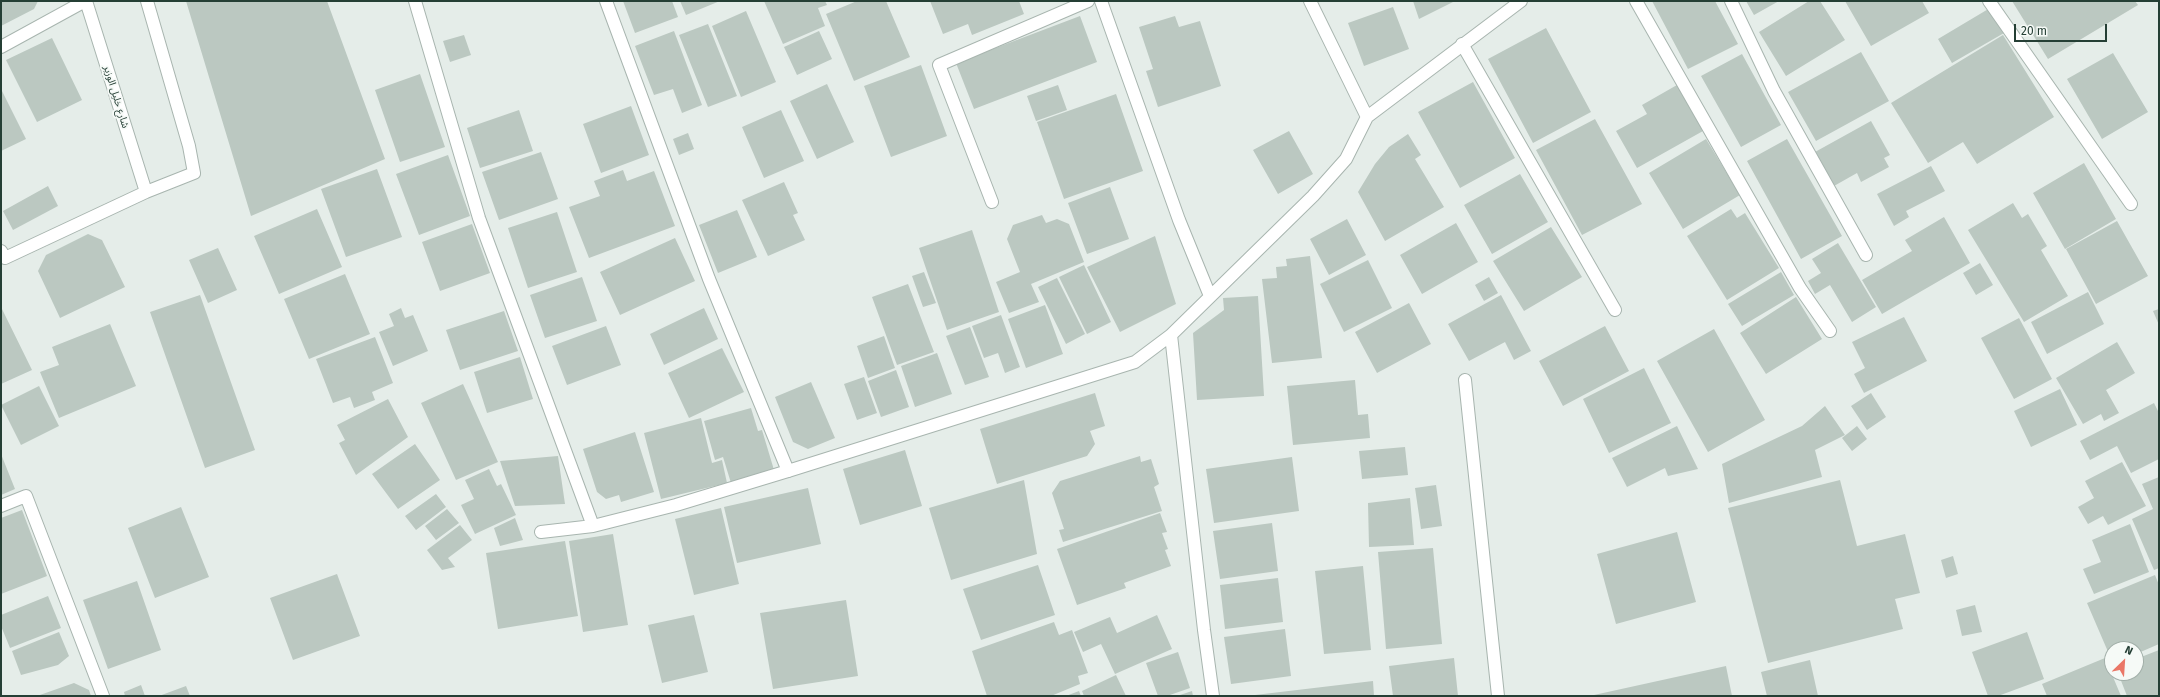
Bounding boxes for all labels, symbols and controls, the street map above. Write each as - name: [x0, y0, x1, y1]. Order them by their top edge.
- scale bar: [2016, 16, 2109, 42]
- text: 20 m: [2021, 24, 2047, 38]
- street label: شارع خليل الوزير: [101, 64, 131, 130]
- north arrow: [2104, 641, 2144, 681]
- text: N: [2123, 643, 2135, 658]

